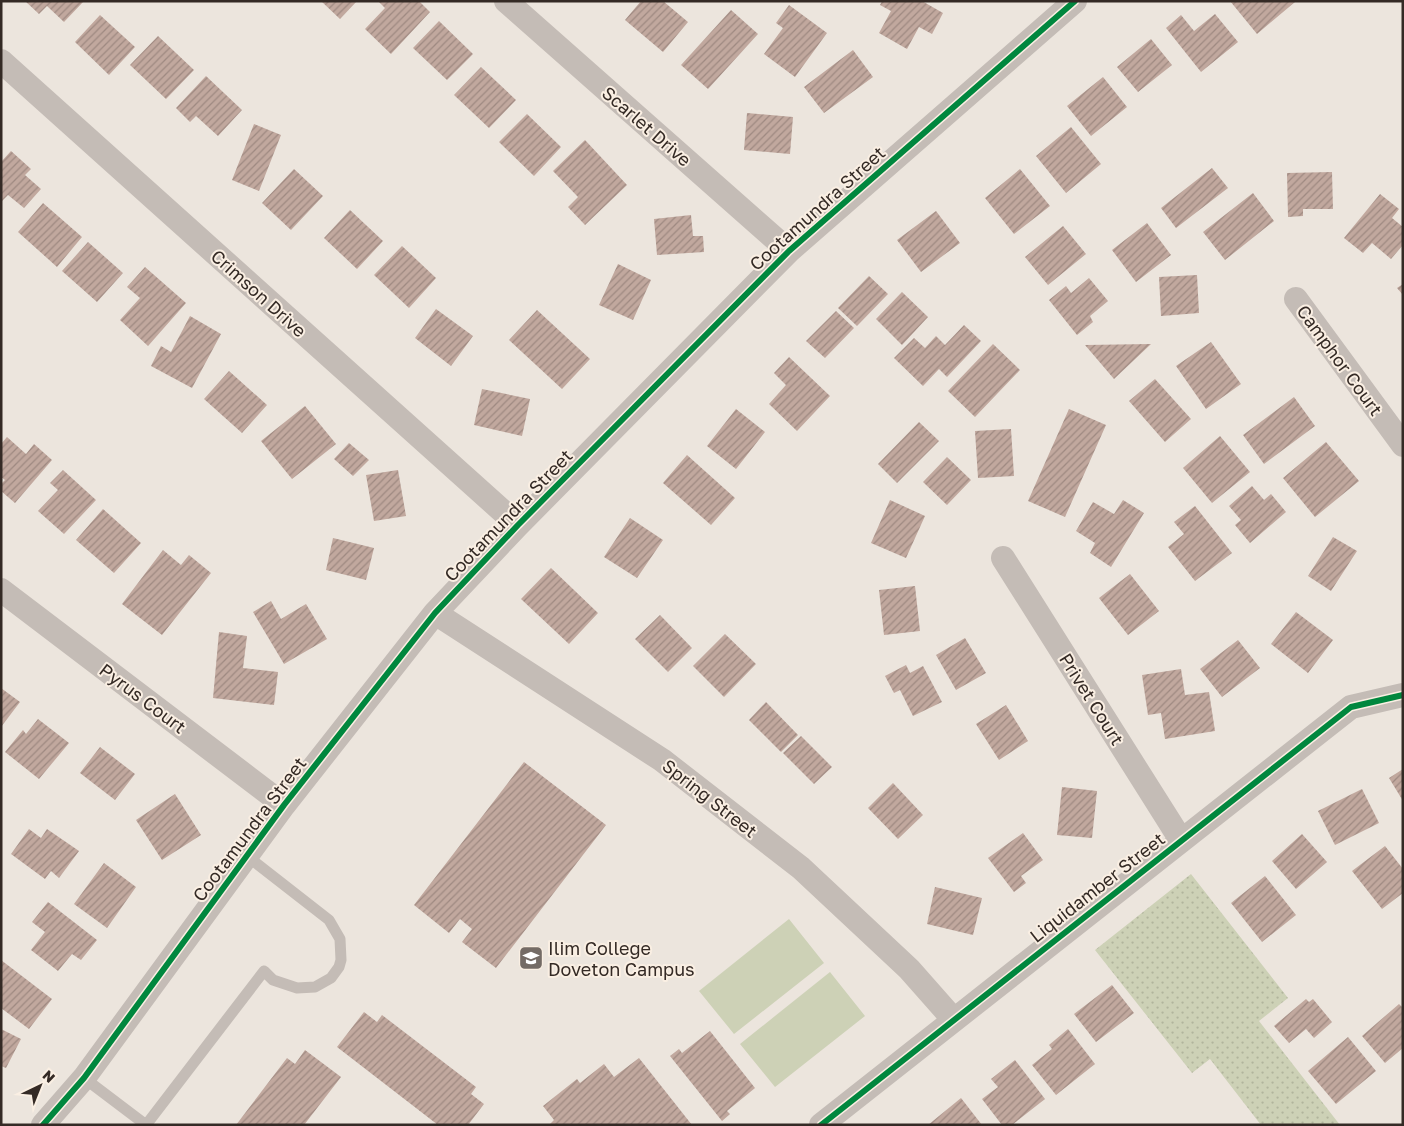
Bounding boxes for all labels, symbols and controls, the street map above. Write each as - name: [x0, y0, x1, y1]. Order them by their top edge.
- street label: Scarlet Drive: [598, 81, 696, 171]
- street label: Cootamundra Street: [745, 141, 889, 275]
- street label: Crimson Drive: [207, 244, 311, 342]
- street label: Camphor Court: [1293, 300, 1387, 420]
- street label: Cootamundra Street: [439, 444, 577, 586]
- street label: Privet Court: [1055, 649, 1129, 749]
- street label: Pyrus Court: [95, 658, 191, 738]
- street label: Cootamundra Street: [188, 753, 310, 905]
- street label: Spring Street: [658, 754, 762, 842]
- street label: Liquidamber Street: [1025, 827, 1169, 947]
- place label: Ilim College Doveton Campus: [548, 937, 695, 980]
- school or university icon: Ilim College Doveton Campus: [518, 945, 544, 971]
- north arrow: [15, 1061, 65, 1111]
- text: N: [40, 1066, 59, 1086]

